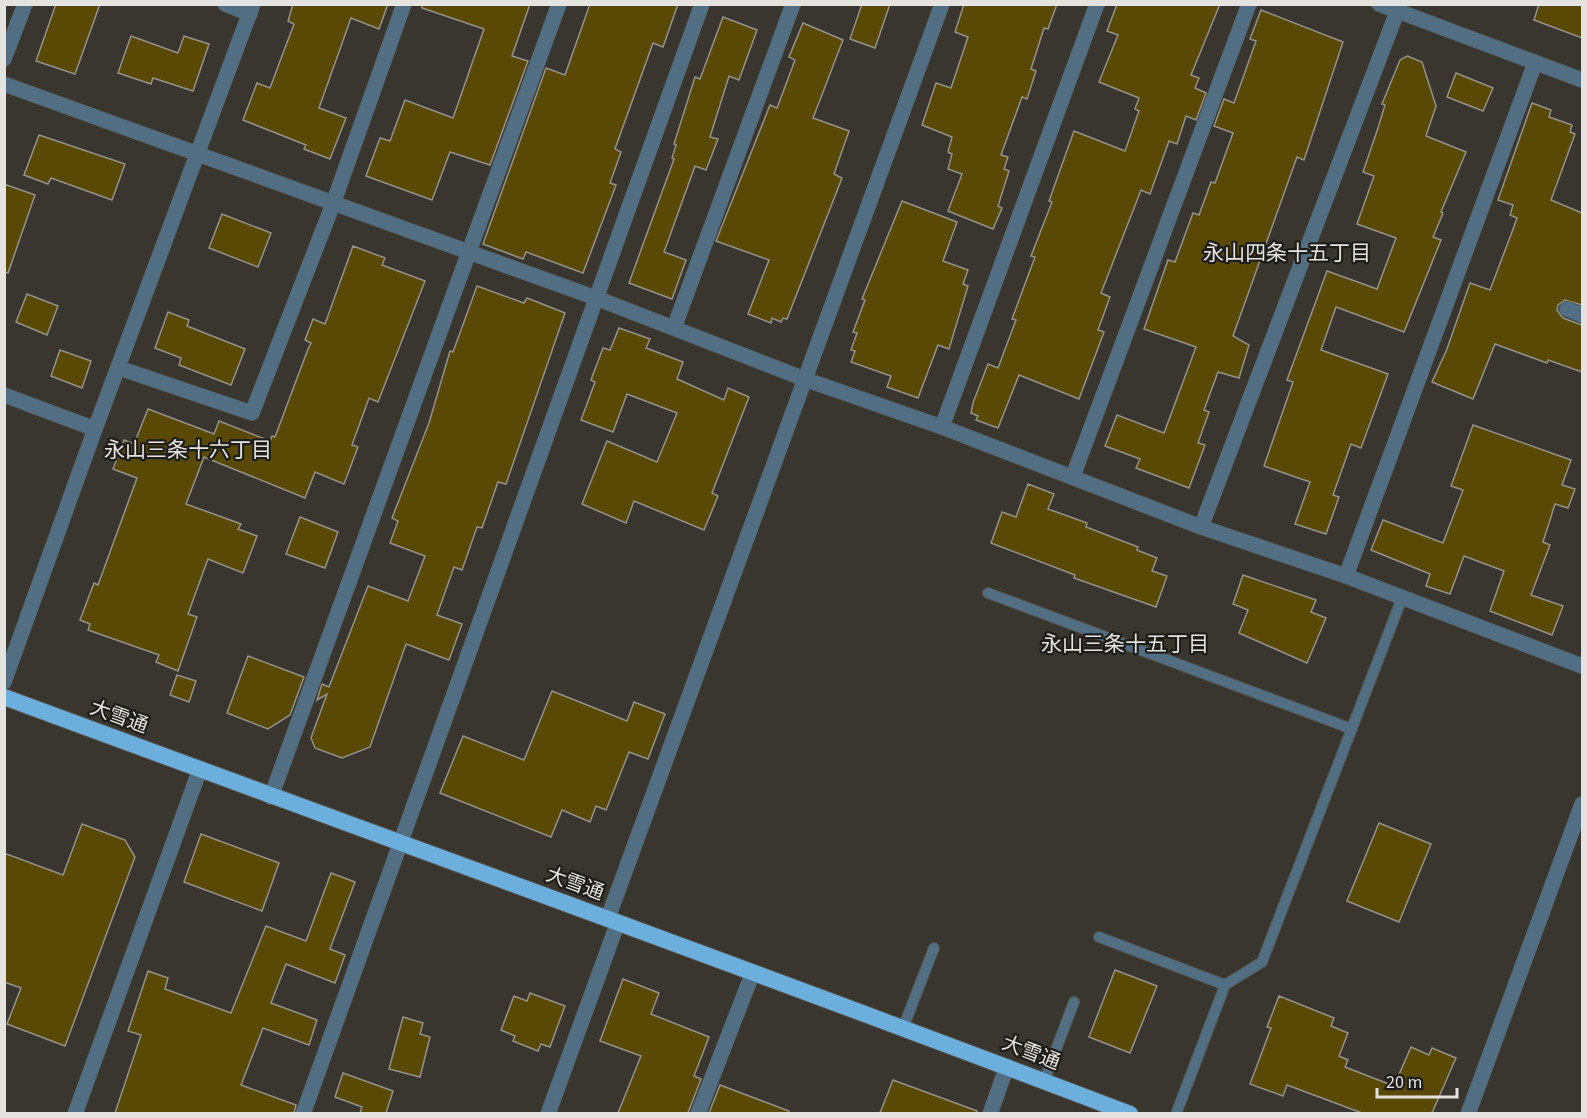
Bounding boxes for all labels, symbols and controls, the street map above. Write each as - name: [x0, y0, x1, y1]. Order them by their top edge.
- district label: 永山四条十五丁目: [1203, 238, 1371, 268]
- district label: 永山三条十六丁目: [104, 435, 272, 465]
- district label: 永山三条十五丁目: [1041, 629, 1209, 659]
- street label: 大雪通: [86, 694, 152, 740]
- street label: 大雪通: [542, 861, 608, 907]
- street label: 大雪通: [998, 1029, 1064, 1077]
- scale bar: [1377, 1061, 1456, 1099]
- text: 20 m: [1386, 1070, 1422, 1095]

